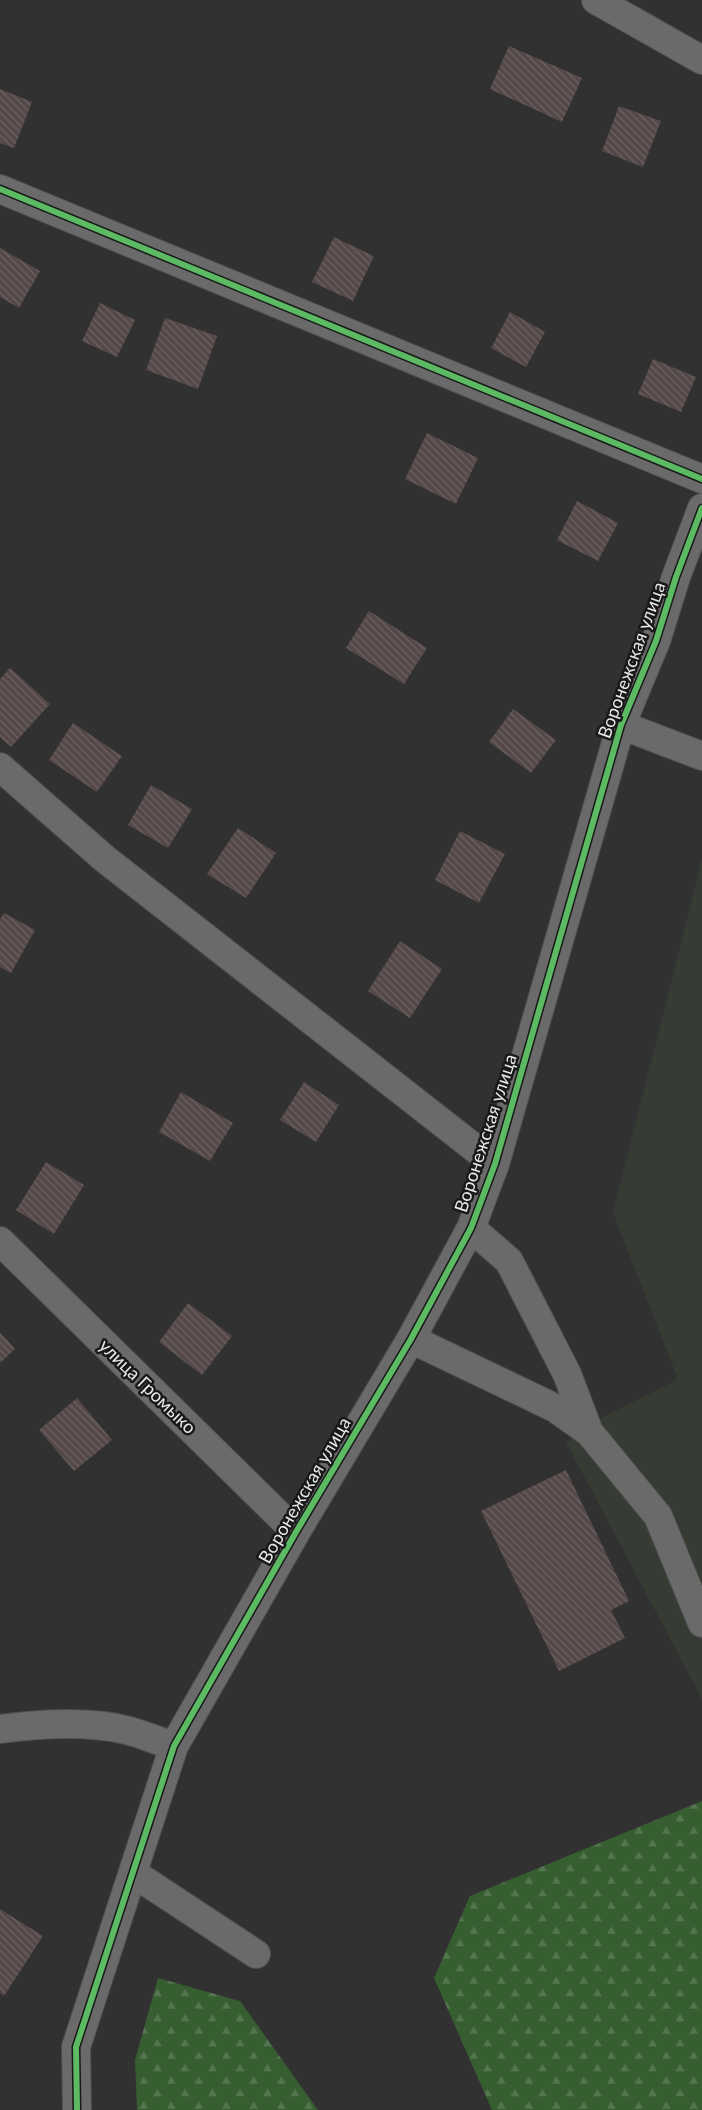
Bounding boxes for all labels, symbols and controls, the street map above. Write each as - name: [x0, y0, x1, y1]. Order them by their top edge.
- street label: Воронежская улица: [592, 579, 670, 741]
- street label: Воронежская улица: [449, 1051, 521, 1215]
- street label: улица Громыко: [95, 1334, 201, 1438]
- street label: Воронежская улица: [253, 1413, 355, 1567]

